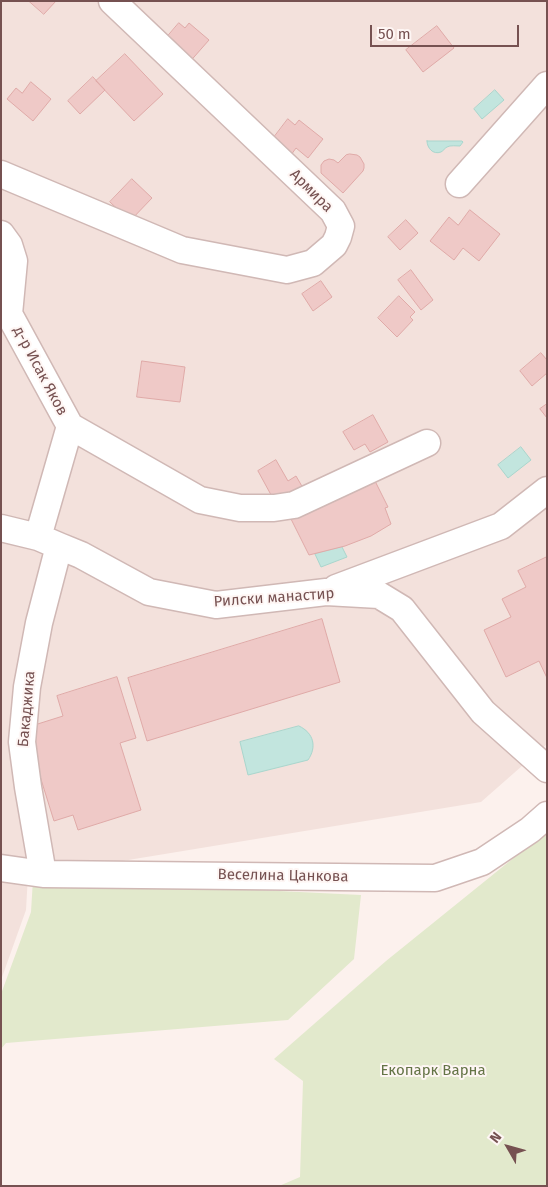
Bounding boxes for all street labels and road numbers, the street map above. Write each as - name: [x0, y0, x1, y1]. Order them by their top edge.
- street label: Армира: [286, 166, 336, 216]
- street label: д-р Исак Яков: [9, 323, 71, 419]
- street label: Рилски манастир: [213, 585, 335, 611]
- street label: Бакаджика: [15, 670, 39, 748]
- street label: Веселина Цанкова: [217, 866, 349, 886]

